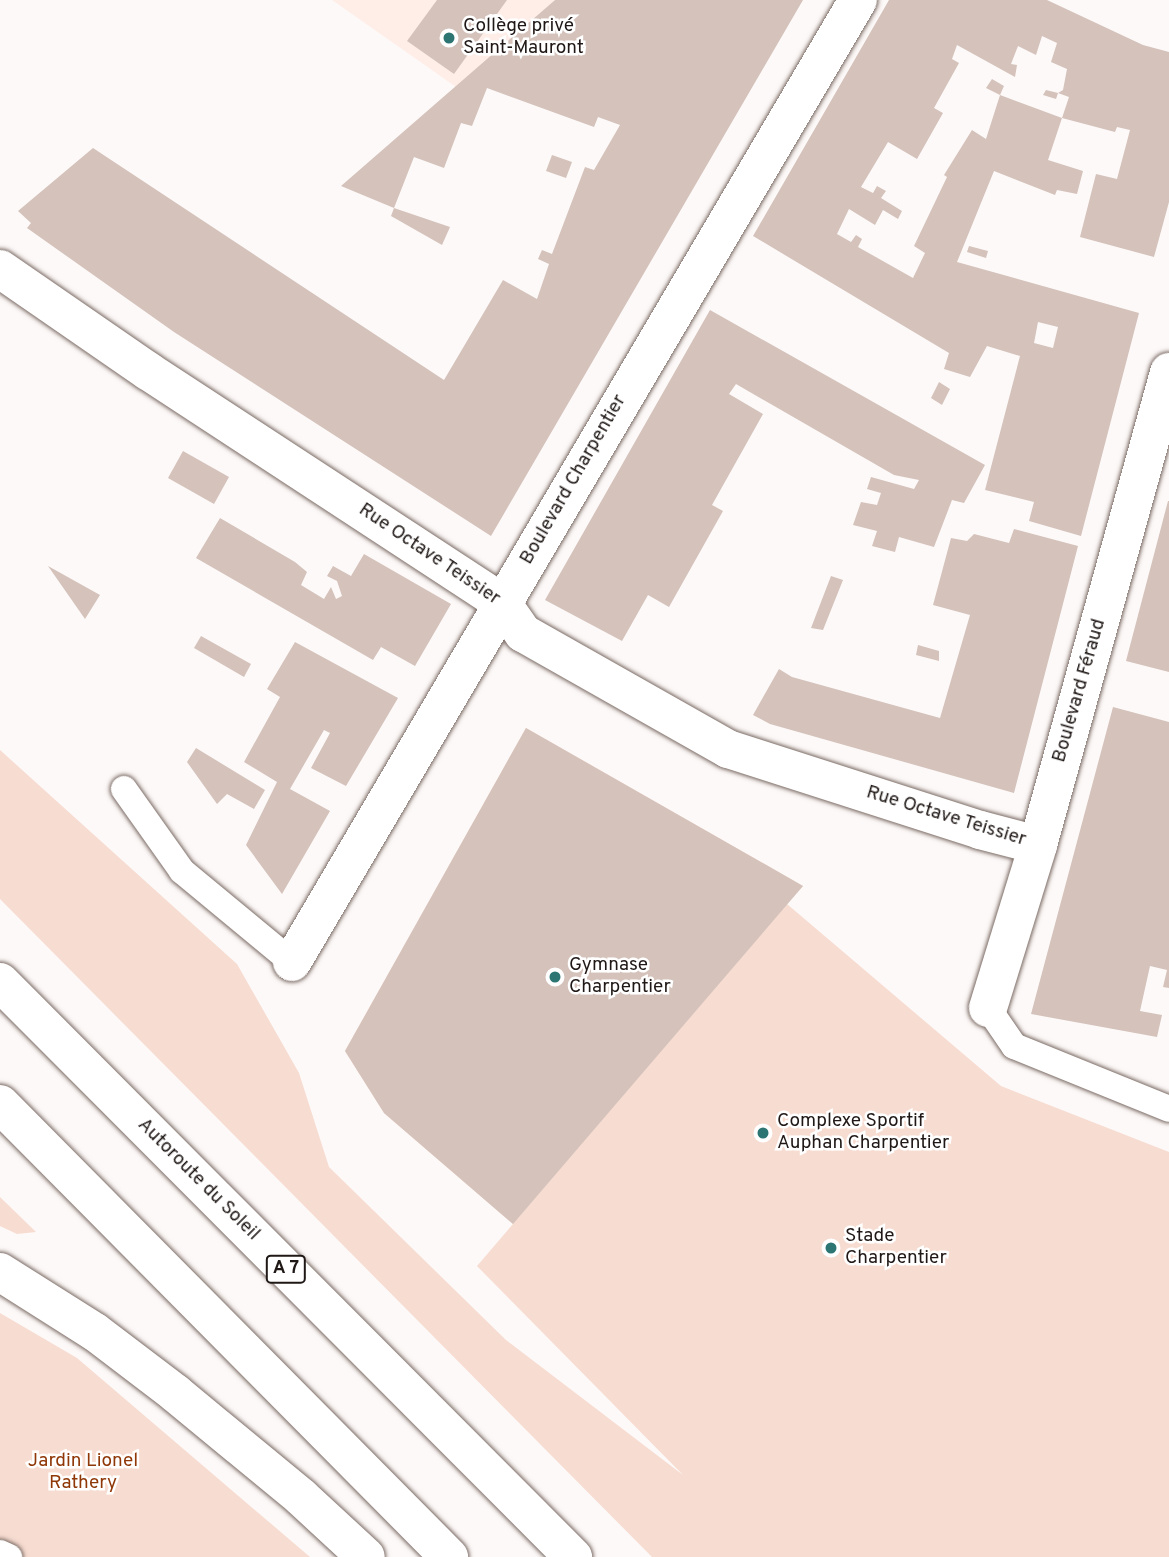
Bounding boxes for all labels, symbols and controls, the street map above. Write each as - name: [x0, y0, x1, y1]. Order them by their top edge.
- place label: Collège privé Saint-Mauront: [463, 16, 584, 60]
- marker: Collège privé Saint-Mauront: [441, 30, 457, 46]
- street label: Boulevard Charpentier: [516, 391, 632, 569]
- street label: Rue Octave Teissier: [353, 499, 505, 611]
- street label: Boulevard Féraud: [1049, 617, 1111, 765]
- street label: Rue Octave Teissier: [863, 782, 1029, 852]
- place label: Gymnase Charpentier: [569, 955, 671, 999]
- marker: Gymnase Charpentier: [547, 969, 563, 985]
- place label: Complexe Sportif Auphan Charpentier: [777, 1111, 949, 1155]
- street label: Autoroute du Soleil: [132, 1114, 264, 1246]
- marker: Complexe Sportif Auphan Charpentier: [755, 1125, 771, 1141]
- place label: Stade Charpentier: [845, 1226, 947, 1270]
- marker: Stade Charpentier: [823, 1240, 839, 1256]
- road number: A 7: [265, 1254, 307, 1284]
- park label: Jardin Lionel Rathery: [28, 1451, 138, 1495]

